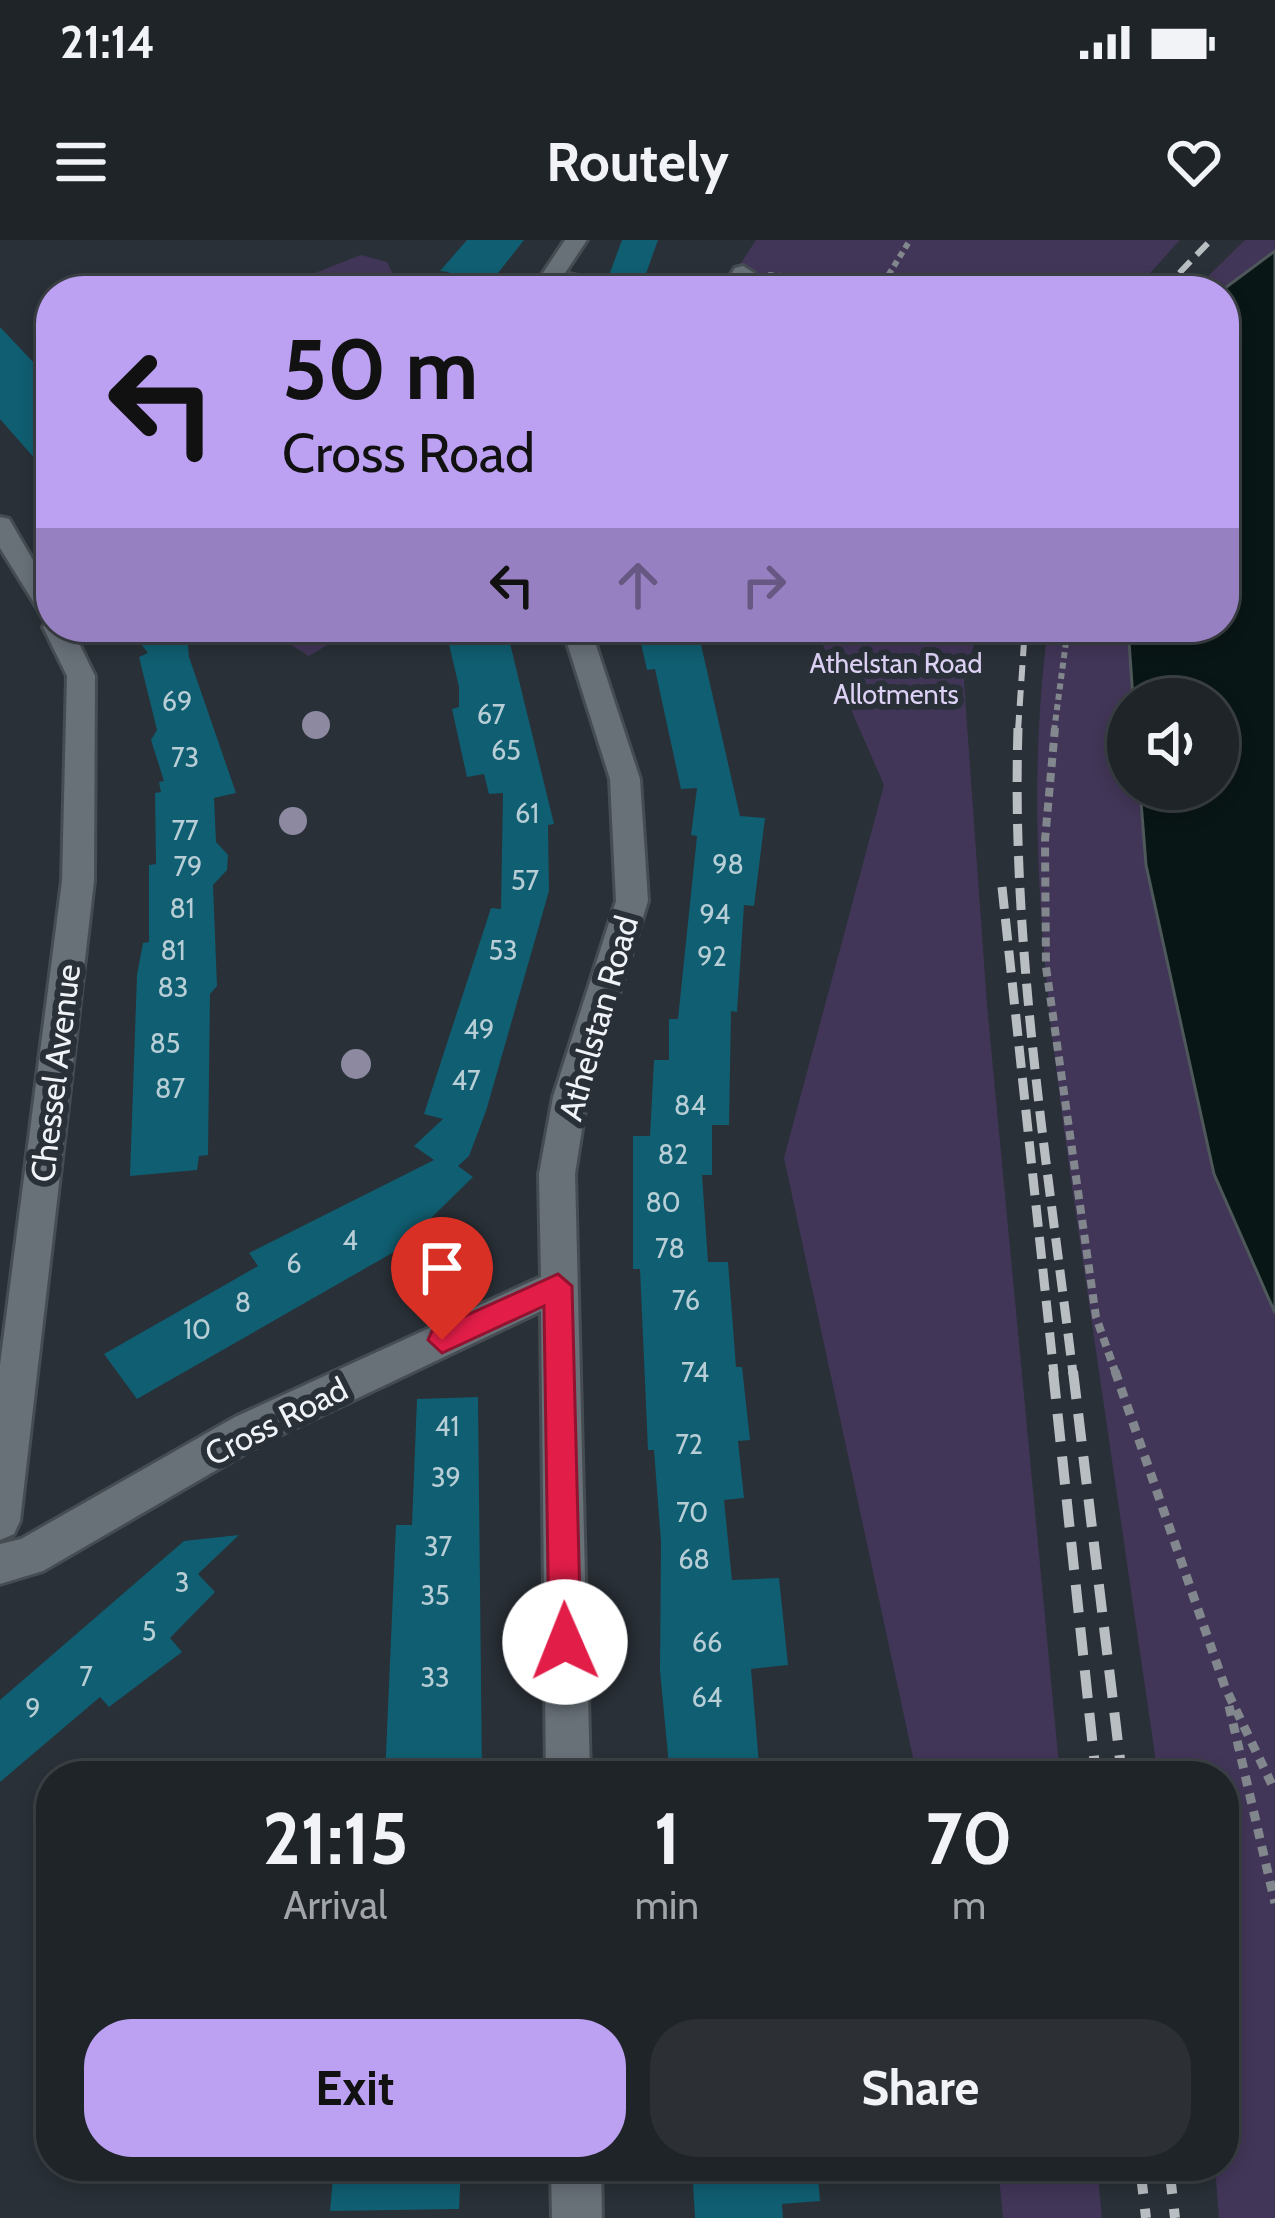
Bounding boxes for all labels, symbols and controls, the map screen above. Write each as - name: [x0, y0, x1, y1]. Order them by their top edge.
- text: 21:14: [60, 15, 155, 69]
- icon: menu: [48, 129, 114, 195]
- text: Routely: [546, 129, 729, 195]
- icon: heart: [1161, 129, 1227, 195]
- text: 50 m: [282, 318, 478, 420]
- icon: left: [84, 324, 240, 480]
- text: Cross Road: [282, 420, 535, 486]
- icon: left: [479, 552, 545, 618]
- icon: ahead: [605, 552, 671, 618]
- icon: right: [731, 552, 797, 618]
- park label: Athelstan Road Allotments: [810, 647, 982, 711]
- map controls: [1107, 678, 1239, 810]
- button: sound: [1107, 678, 1239, 810]
- house number: 69: [162, 685, 192, 718]
- house number: 67: [477, 698, 506, 731]
- house number: 65: [491, 734, 521, 767]
- house number: 73: [171, 741, 199, 774]
- house number: 61: [515, 797, 539, 830]
- house number: 77: [171, 814, 199, 847]
- house number: 98: [712, 848, 744, 881]
- house number: 79: [174, 850, 202, 883]
- house number: 57: [511, 864, 540, 897]
- house number: 81: [169, 892, 195, 925]
- house number: 94: [700, 898, 730, 931]
- street label: Athelstan Road: [550, 911, 646, 1125]
- house number: 81: [160, 934, 186, 967]
- house number: 53: [488, 934, 518, 967]
- house number: 92: [697, 940, 727, 973]
- street label: Chessel Avenue: [22, 962, 88, 1184]
- house number: 83: [158, 971, 188, 1004]
- house number: 49: [464, 1013, 494, 1046]
- house number: 85: [150, 1027, 180, 1060]
- house number: 47: [451, 1064, 481, 1097]
- house number: 87: [155, 1072, 185, 1105]
- house number: 84: [674, 1089, 706, 1122]
- house number: 82: [658, 1138, 688, 1171]
- house number: 80: [645, 1186, 681, 1219]
- pin: [391, 1217, 493, 1340]
- house number: 4: [342, 1224, 358, 1257]
- house number: 78: [655, 1232, 685, 1265]
- icon: arrive: [409, 1235, 475, 1301]
- house number: 6: [286, 1247, 302, 1280]
- house number: 76: [672, 1284, 700, 1317]
- house number: 8: [235, 1286, 251, 1319]
- house number: 10: [183, 1313, 211, 1346]
- house number: 74: [681, 1356, 709, 1389]
- street label: Cross Road: [198, 1368, 354, 1474]
- house number: 41: [435, 1410, 459, 1443]
- house number: 72: [675, 1428, 703, 1461]
- house number: 39: [431, 1461, 461, 1494]
- house number: 70: [676, 1496, 708, 1529]
- house number: 37: [424, 1530, 453, 1563]
- house number: 68: [678, 1543, 710, 1576]
- house number: 3: [175, 1566, 189, 1599]
- house number: 35: [420, 1579, 450, 1612]
- position arrow: [502, 1579, 628, 1705]
- house number: 5: [142, 1615, 156, 1648]
- house number: 66: [692, 1626, 722, 1659]
- house number: 7: [79, 1660, 93, 1693]
- house number: 33: [420, 1661, 450, 1694]
- house number: 64: [692, 1681, 722, 1714]
- house number: 9: [25, 1692, 41, 1725]
- text: 21:15: [262, 1795, 408, 1882]
- text: 1: [654, 1795, 680, 1882]
- text: 70: [926, 1795, 1013, 1882]
- text: Arrival: [284, 1881, 387, 1929]
- text: min: [635, 1881, 699, 1929]
- text: m: [952, 1881, 986, 1929]
- button: Exit: [84, 2019, 626, 2157]
- button: Share: [650, 2019, 1191, 2157]

